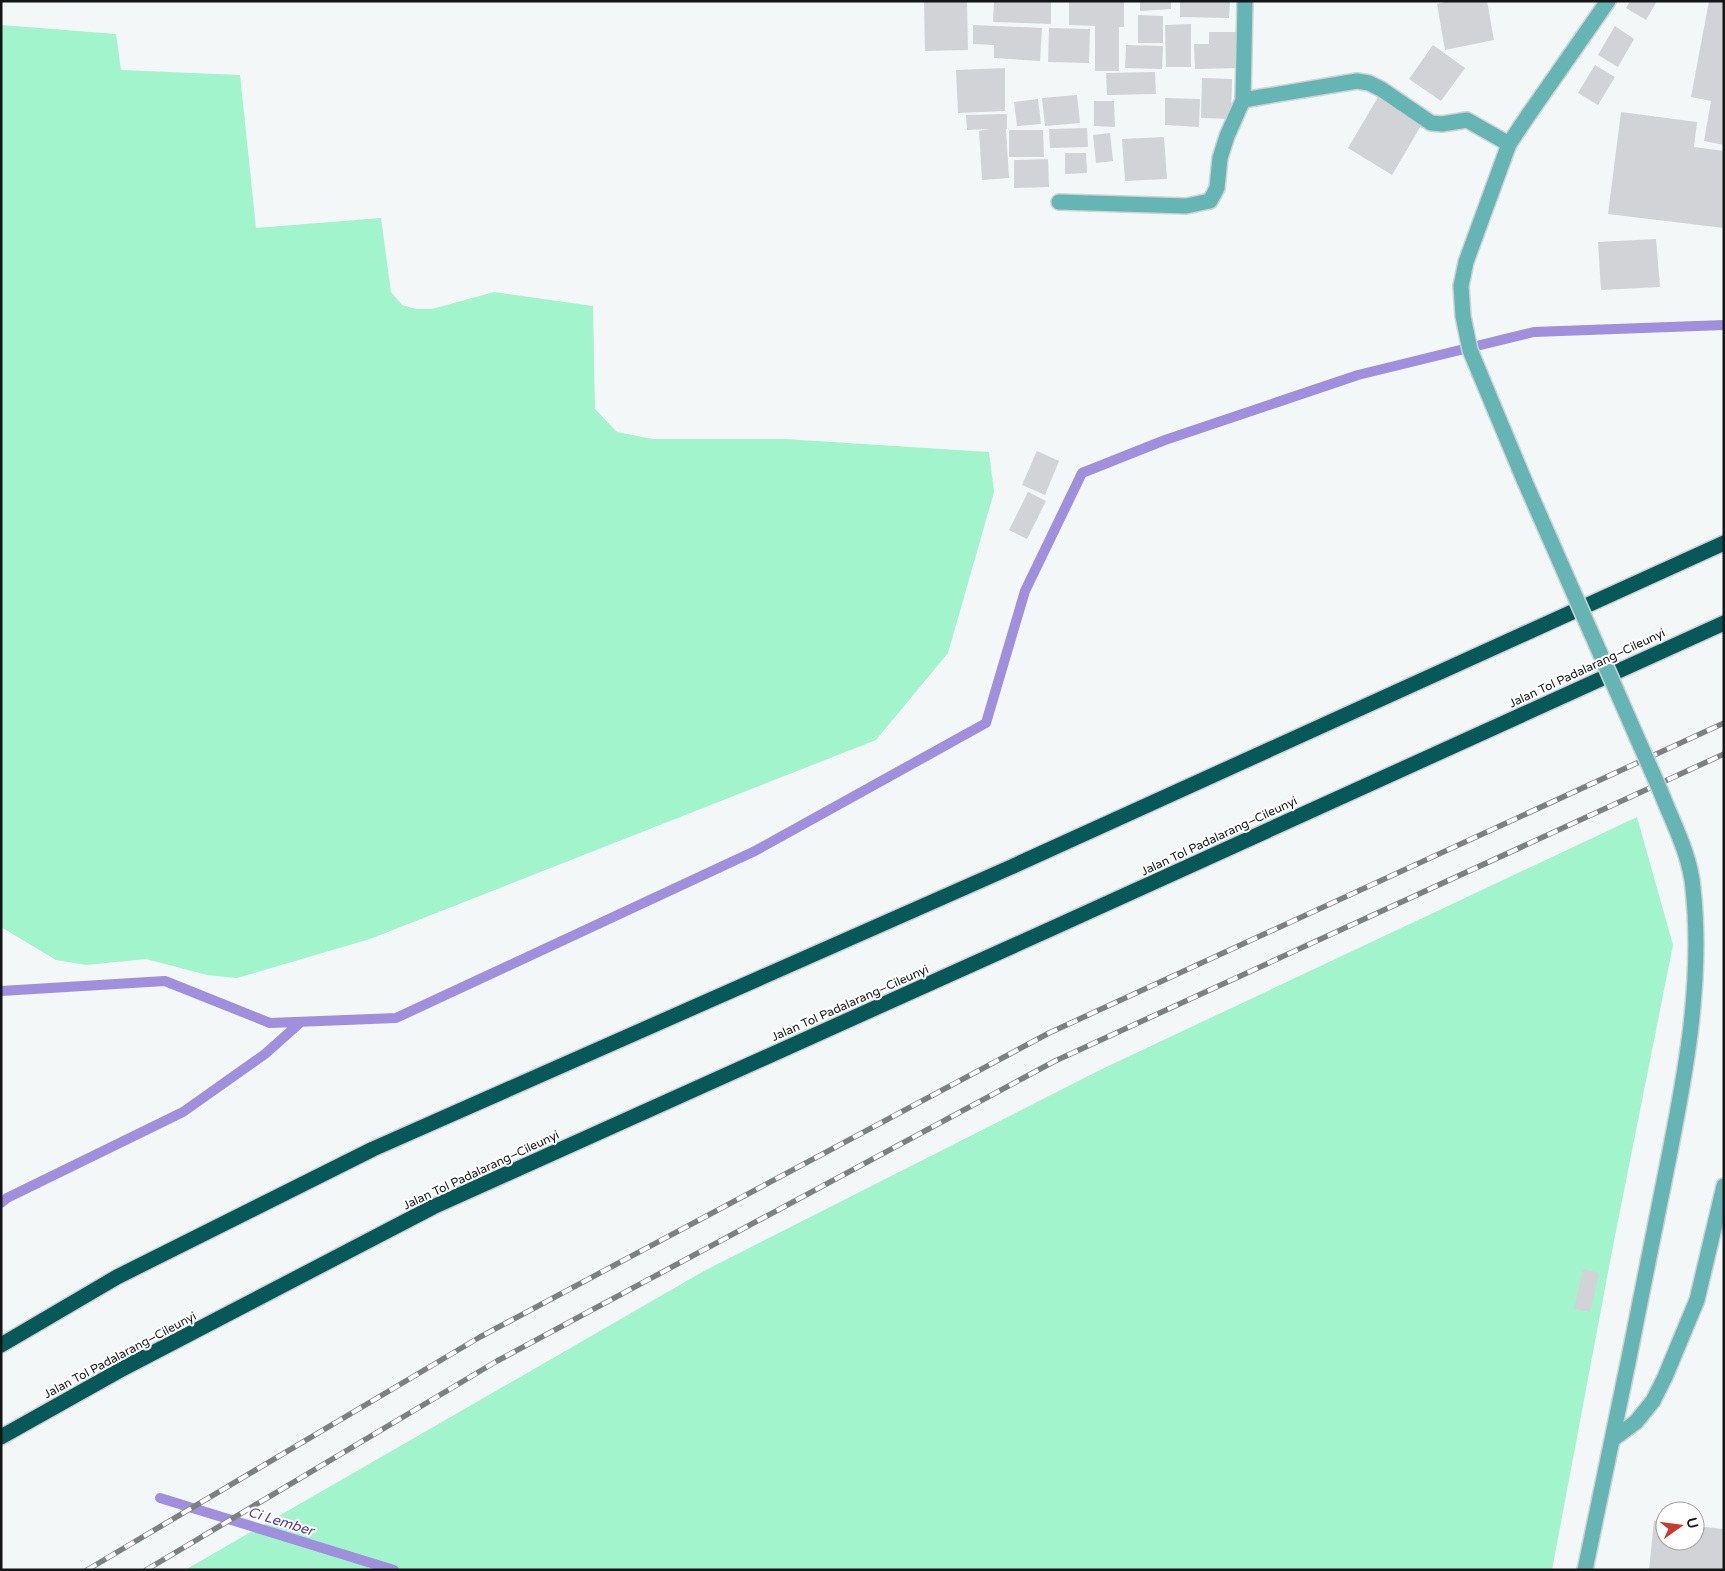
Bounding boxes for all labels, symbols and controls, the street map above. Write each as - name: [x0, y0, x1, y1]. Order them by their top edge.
- street label: Jalan Tol Padalarang–Cileunyi: [1507, 626, 1667, 710]
- street label: Jalan Tol Padalarang–Cileunyi: [1139, 794, 1299, 878]
- street label: Jalan Tol Padalarang–Cileunyi: [769, 962, 931, 1044]
- street label: Jalan Tol Padalarang–Cileunyi: [401, 1128, 561, 1212]
- street label: Jalan Tol Padalarang–Cileunyi: [41, 1309, 199, 1401]
- north arrow: [1655, 1501, 1705, 1551]
- water label: Ci Lember: [246, 1503, 317, 1540]
- text: U: [1683, 1516, 1702, 1530]

